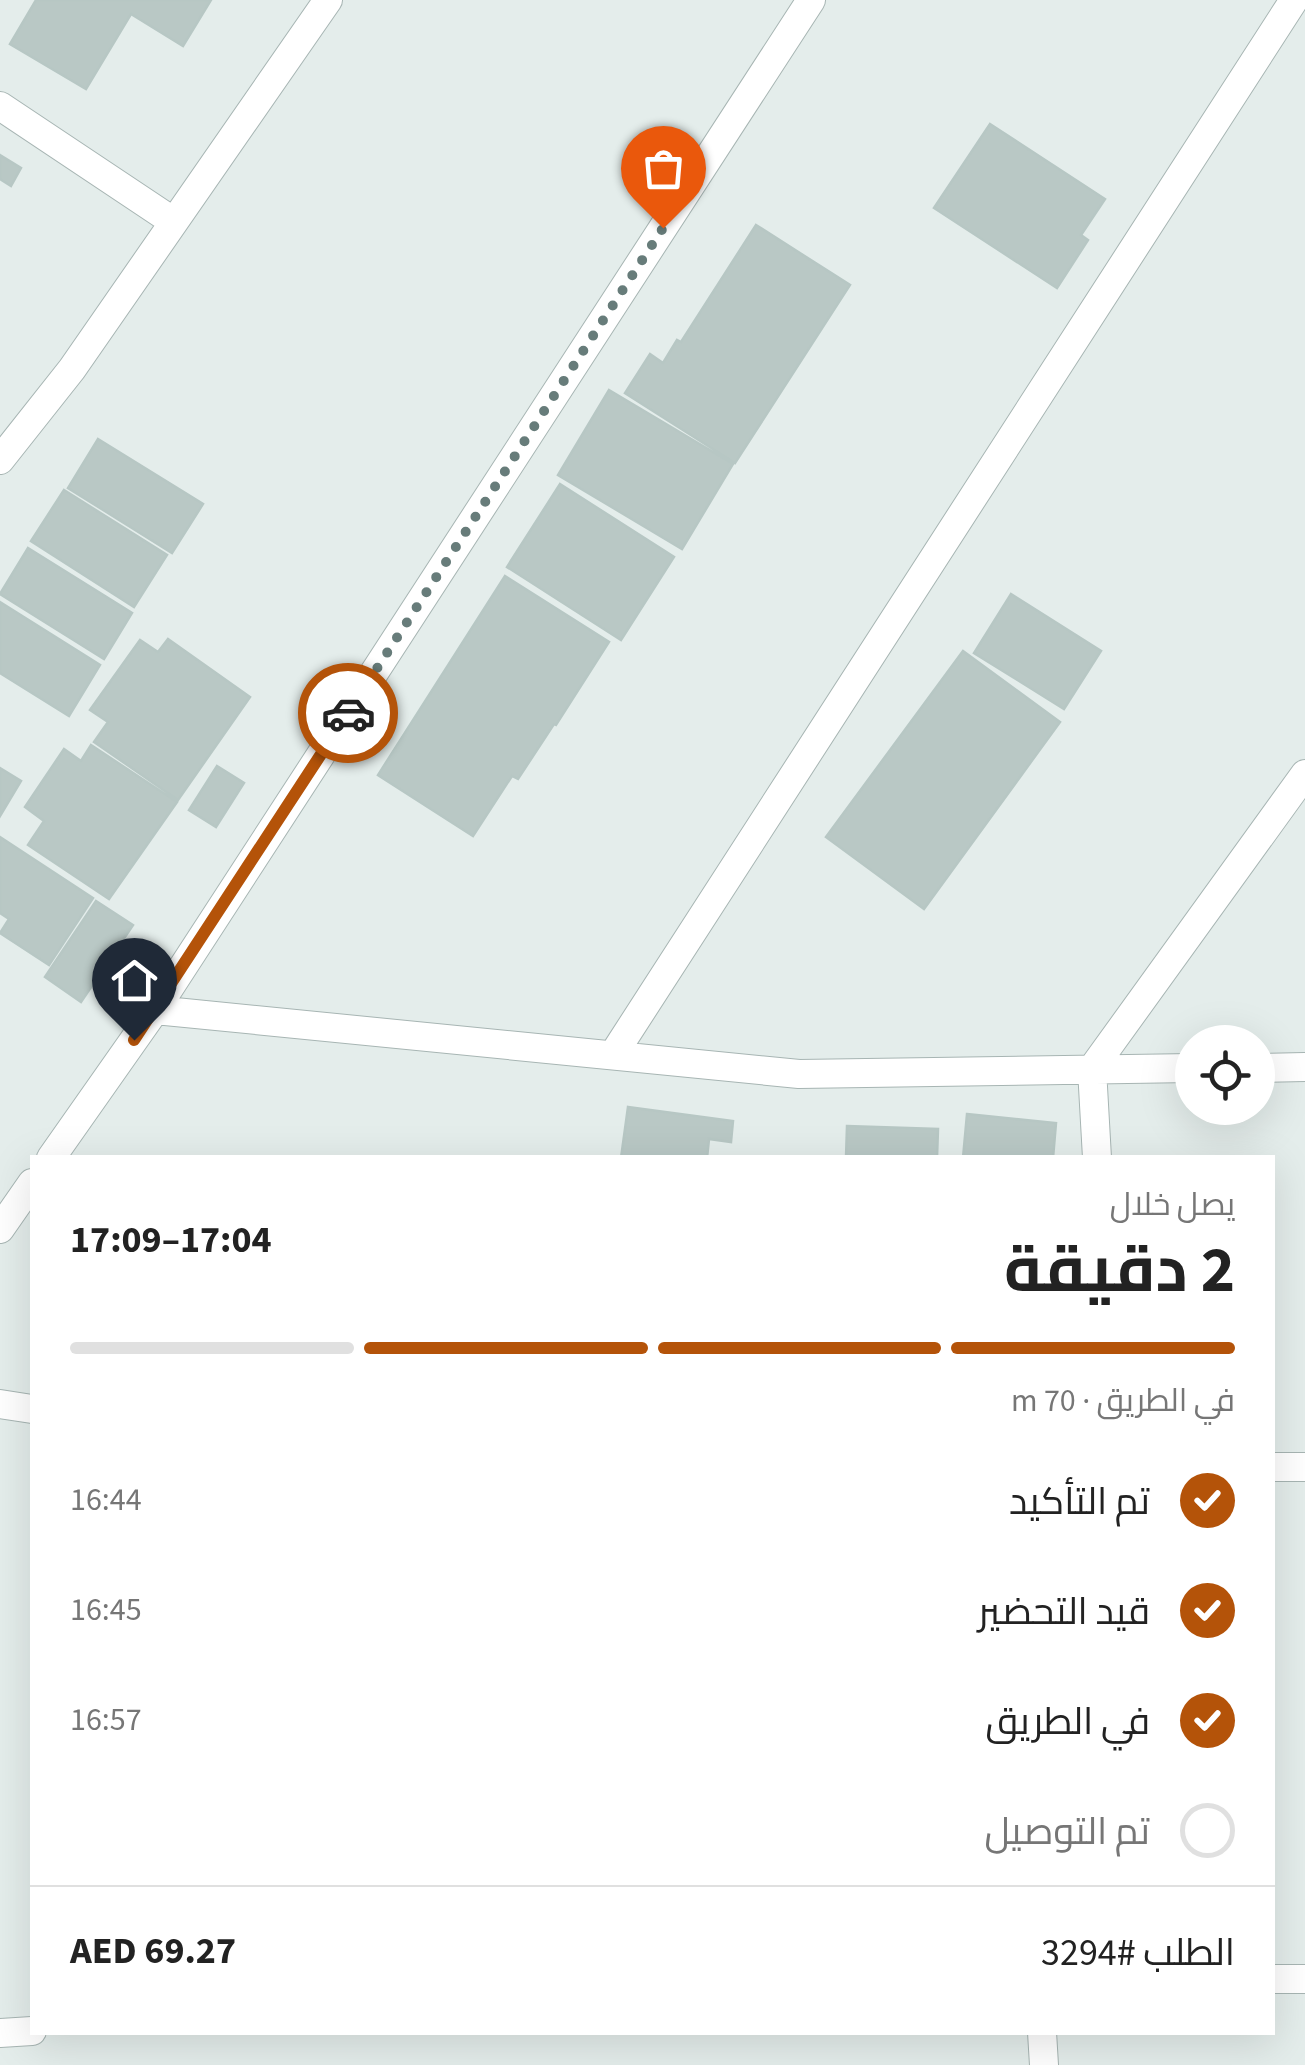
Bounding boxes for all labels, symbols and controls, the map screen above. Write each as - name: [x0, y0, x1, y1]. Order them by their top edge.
- pin: [621, 126, 706, 229]
- icon: bag: [636, 141, 691, 196]
- courier: [298, 663, 398, 763]
- icon: car: [321, 686, 376, 741]
- pin: [92, 938, 177, 1041]
- icon: home: [107, 953, 162, 1008]
- map controls: [1175, 1025, 1275, 1125]
- button: locate: [1175, 1025, 1275, 1125]
- text: يصل خلال: [1110, 1182, 1235, 1228]
- text: 17:04–17:09: [70, 1213, 272, 1267]
- text: 2 دقيقة: [1004, 1224, 1235, 1317]
- text: في الطريق · 70 m: [1011, 1378, 1235, 1424]
- icon: check: [1180, 1473, 1235, 1528]
- text: تم التأكيد: [1009, 1475, 1150, 1529]
- text: 16:44: [70, 1477, 142, 1523]
- icon: check: [1180, 1583, 1235, 1638]
- text: قيد التحضير: [978, 1585, 1150, 1639]
- text: 16:45: [70, 1587, 142, 1633]
- icon: check: [1180, 1693, 1235, 1748]
- text: في الطريق: [986, 1695, 1150, 1749]
- text: 16:57: [70, 1697, 142, 1743]
- text: تم التوصيل: [985, 1805, 1150, 1859]
- text: AED 69.27: [70, 1924, 236, 1978]
- text: الطلب #3294: [1041, 1926, 1235, 1980]

